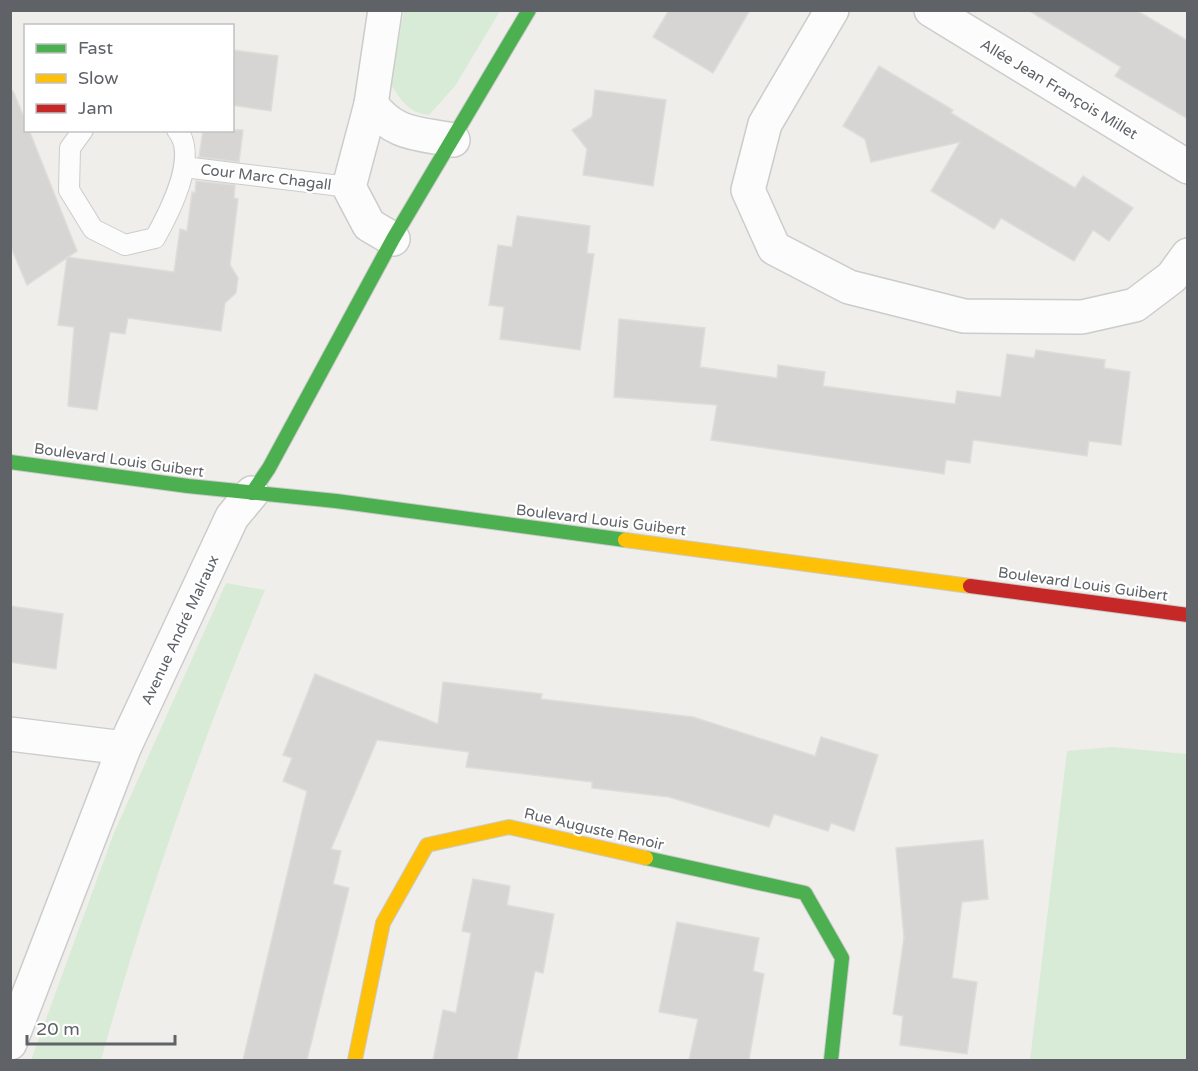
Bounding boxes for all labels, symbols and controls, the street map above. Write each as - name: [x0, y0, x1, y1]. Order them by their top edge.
- legend: [24, 24, 234, 132]
- street label: Allée Jean François Millet: [977, 35, 1141, 143]
- text: Fast: [78, 37, 113, 59]
- text: Slow: [78, 67, 119, 89]
- text: Jam: [78, 97, 113, 119]
- street label: Cour Marc Chagall: [200, 160, 332, 194]
- street label: Boulevard Louis Guibert: [33, 439, 205, 481]
- street label: Boulevard Louis Guibert: [515, 501, 687, 539]
- street label: Avenue André Malraux: [137, 552, 223, 708]
- street label: Boulevard Louis Guibert: [997, 563, 1169, 605]
- street label: Rue Auguste Renoir: [522, 804, 666, 854]
- scale bar: [27, 1008, 176, 1046]
- text: 20 m: [36, 1018, 80, 1040]

